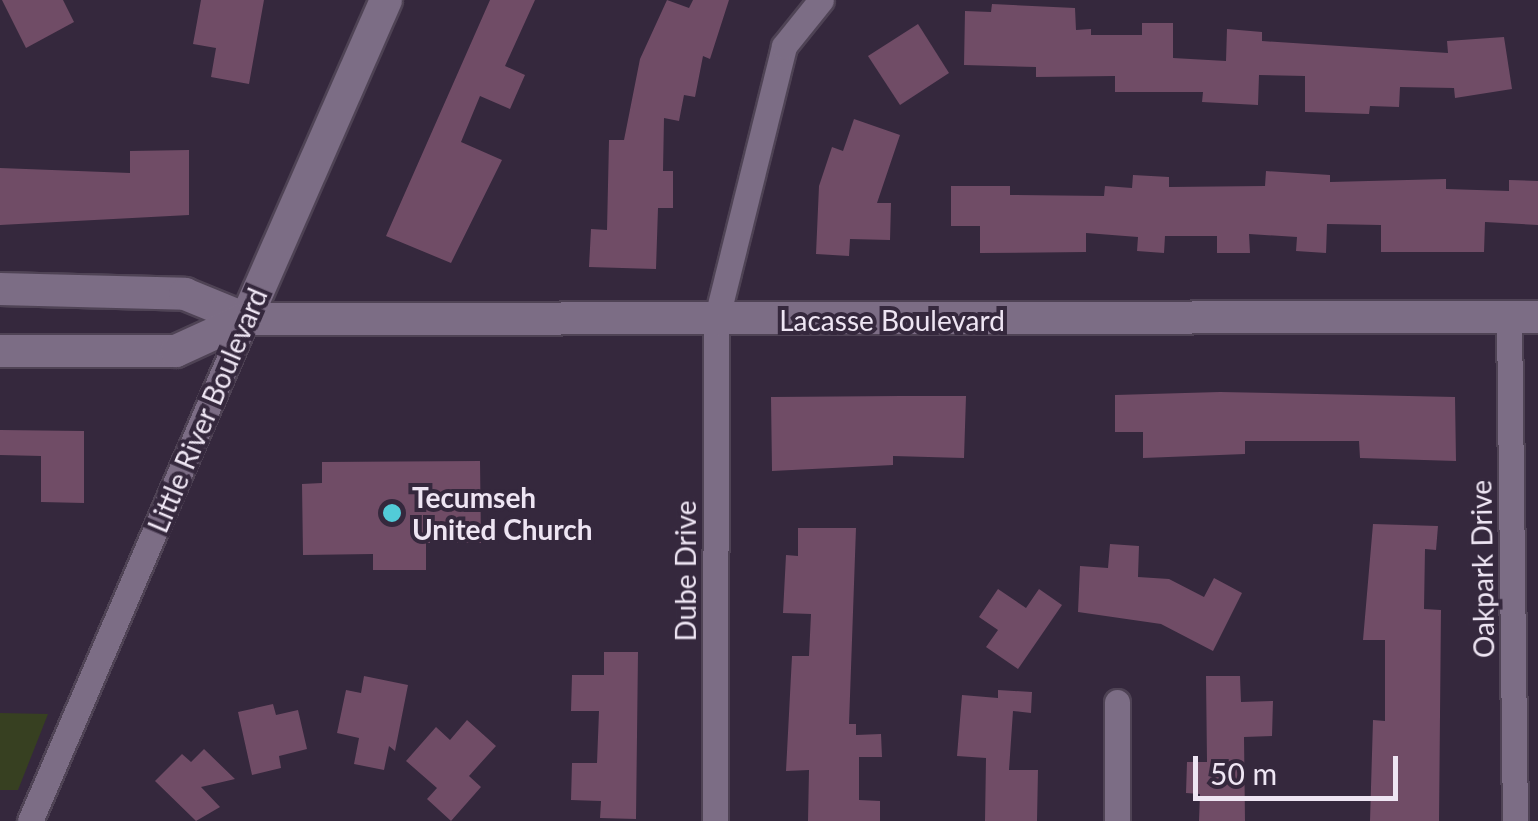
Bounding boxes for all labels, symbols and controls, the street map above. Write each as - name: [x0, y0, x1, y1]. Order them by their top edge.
- street label: Little River Boulevard: [140, 282, 274, 538]
- street label: Lacasse Boulevard: [779, 303, 1005, 337]
- place label: Tecumseh United Church: [412, 480, 593, 546]
- street label: Oakpark Drive: [1464, 480, 1500, 658]
- street label: Dube Drive: [668, 500, 702, 642]
- marker: Tecumseh United Church: [381, 502, 403, 524]
- scale bar: [1198, 736, 1403, 798]
- text: 50 m: [1210, 755, 1277, 791]

